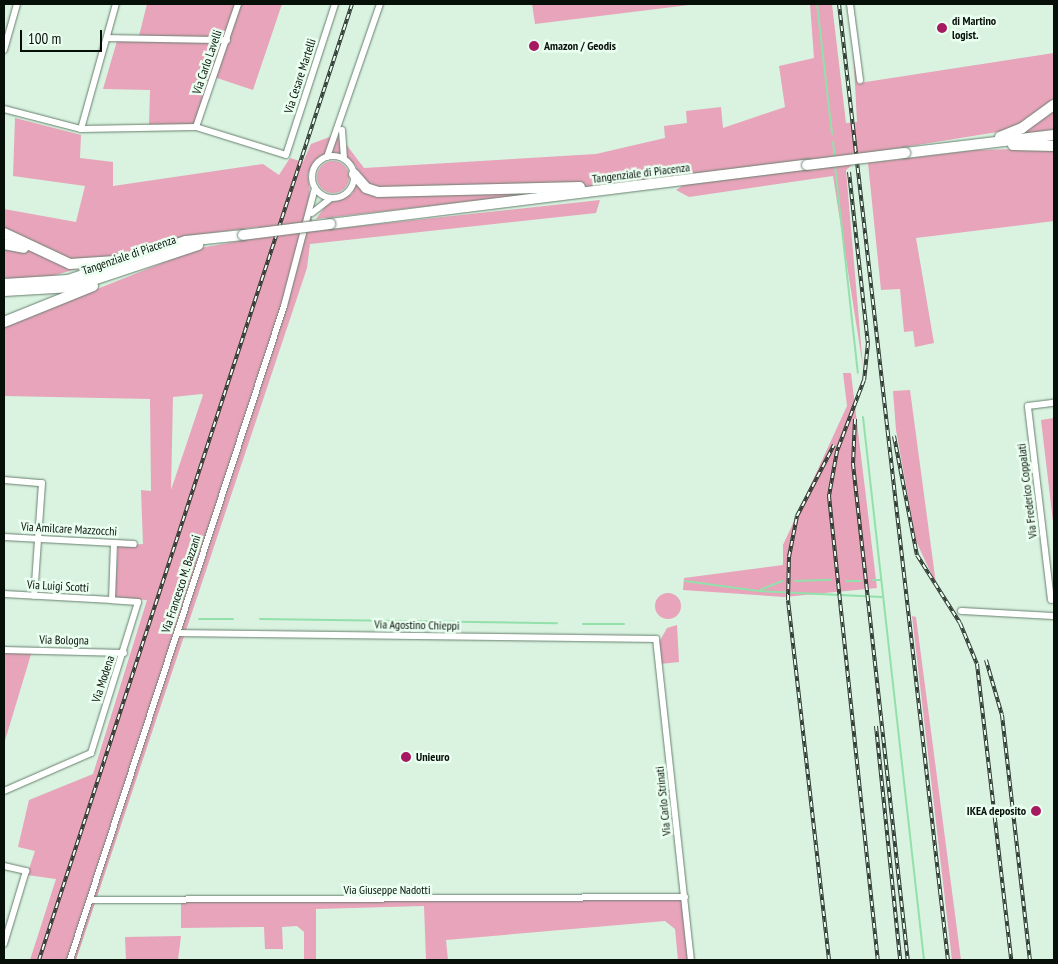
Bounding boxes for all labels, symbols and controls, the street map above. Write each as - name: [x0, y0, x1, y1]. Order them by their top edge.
- place label: di Martino logist.: [952, 14, 996, 42]
- scale bar: [22, 20, 105, 52]
- marker: di Martino logist.: [936, 22, 948, 34]
- street label: Via Carlo Lavelli: [189, 28, 225, 96]
- text: 100 m: [28, 29, 61, 48]
- street label: Via Cesare Martelli: [281, 37, 319, 115]
- place label: Amazon / Geodis: [544, 39, 616, 53]
- marker: Amazon / Geodis: [528, 40, 540, 52]
- street label: Tangenziale di Piacenza: [591, 160, 691, 186]
- street label: Tangenziale di Piacenza: [80, 232, 178, 278]
- street label: Via Frederico Coppalati: [1014, 443, 1040, 539]
- street label: Via Amilcare Mazzocchi: [20, 519, 118, 539]
- street label: Via Francesco M. Bazzani: [158, 533, 204, 635]
- street label: Via Luigi Scotti: [27, 577, 89, 595]
- street label: Via Agostino Chieppi: [374, 617, 460, 633]
- street label: Via Bologna: [39, 632, 89, 648]
- street label: Via Modena: [89, 654, 117, 704]
- place label: Unieuro: [416, 750, 450, 764]
- marker: Unieuro: [400, 751, 412, 763]
- street label: Via Carlo Strinati: [652, 766, 674, 836]
- place label: IKEA deposito: [966, 804, 1026, 818]
- marker: IKEA deposito: [1030, 805, 1042, 817]
- street label: Via Giuseppe Nadotti: [343, 883, 431, 897]

